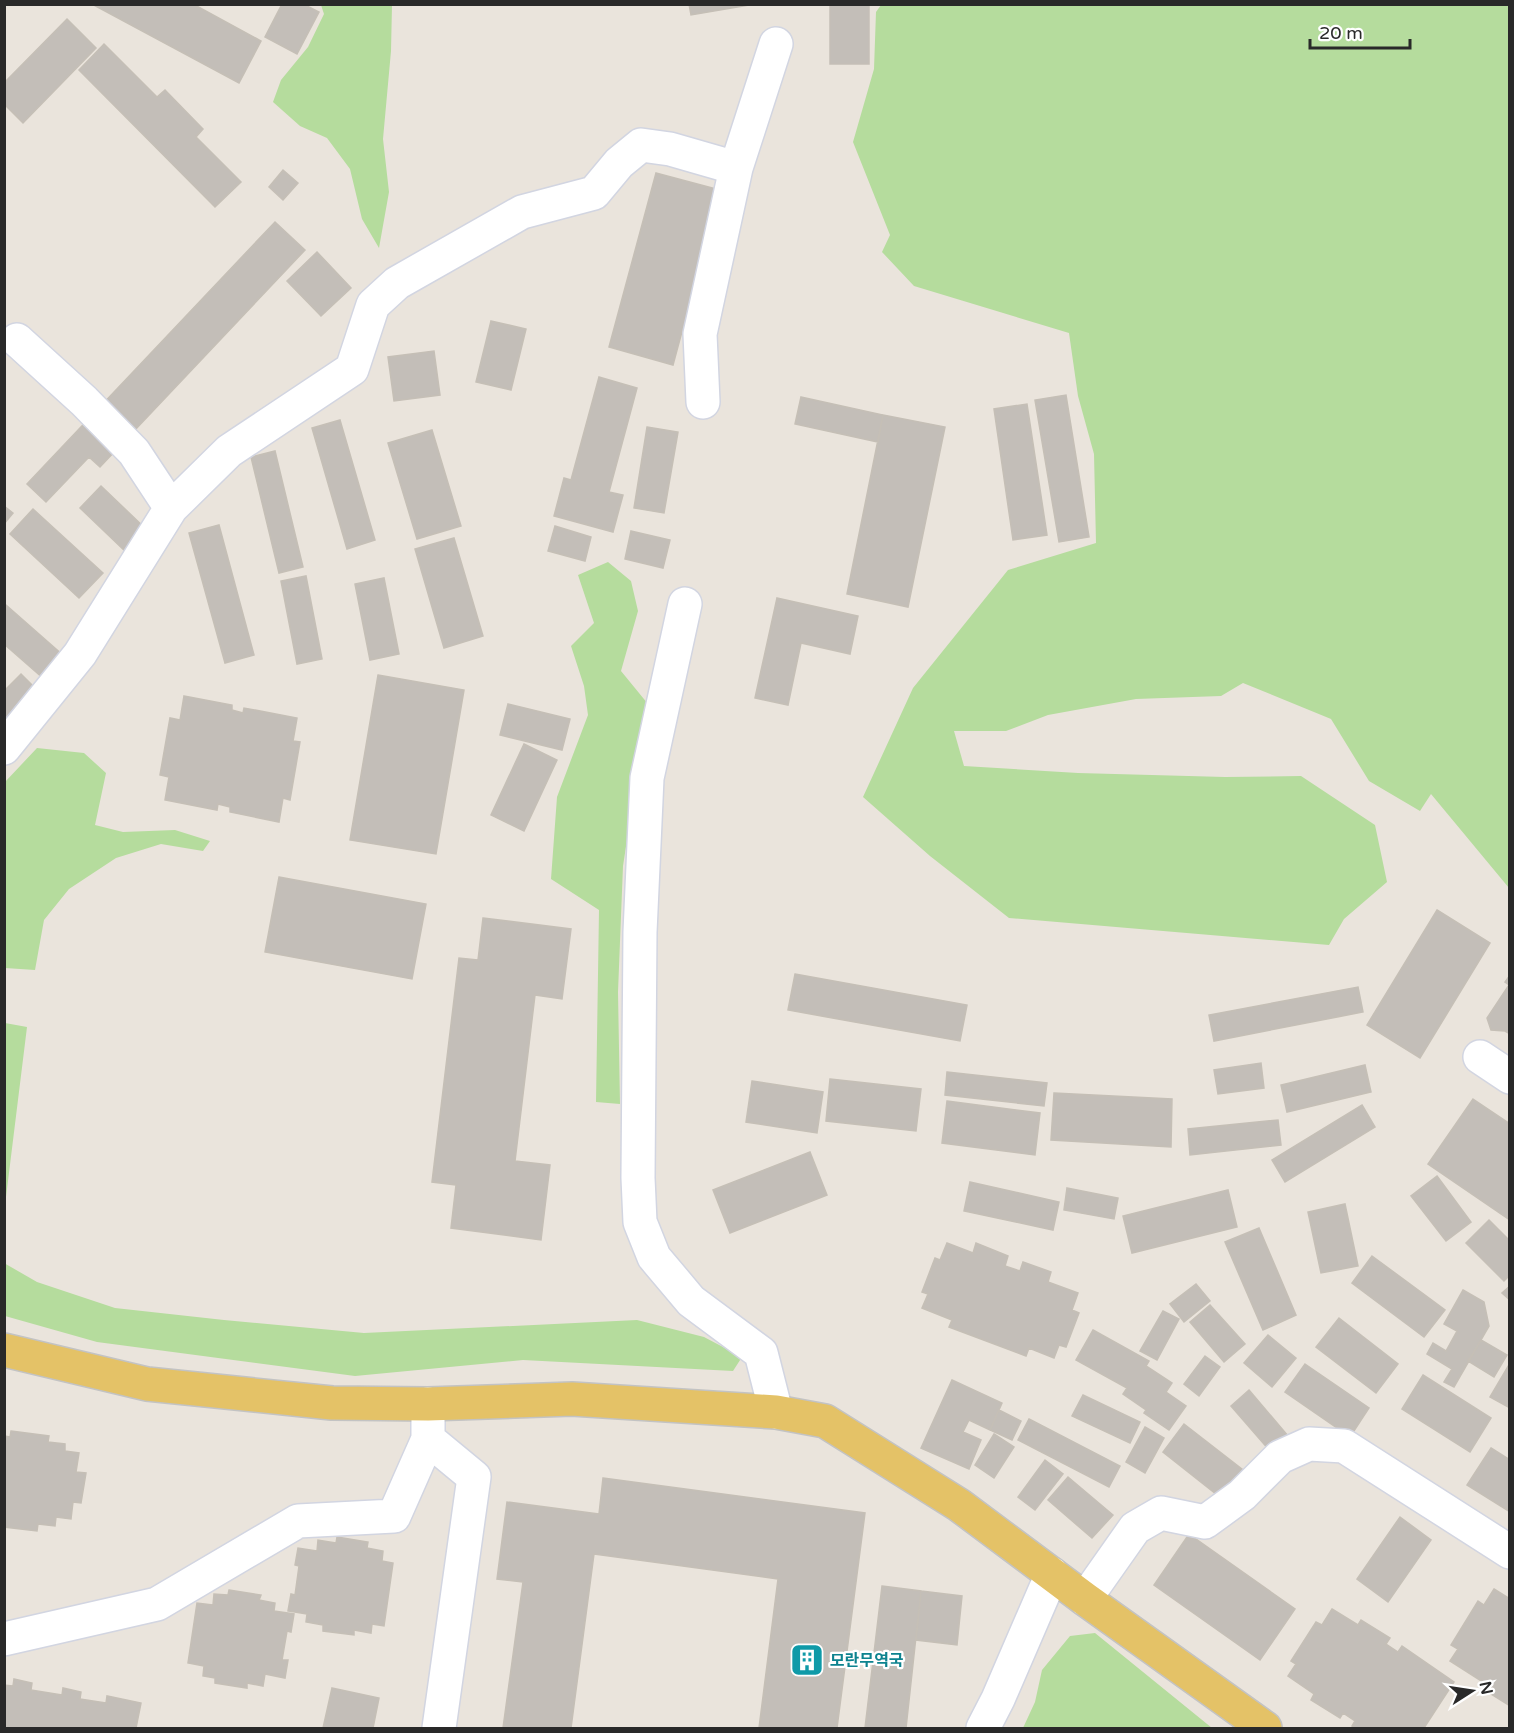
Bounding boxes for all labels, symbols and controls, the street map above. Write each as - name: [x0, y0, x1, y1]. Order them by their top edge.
- scale bar: [1310, 12, 1410, 50]
- text: 20 m: [1319, 22, 1363, 44]
- building icon: 모란무역국: [789, 1642, 825, 1678]
- place label: 모란무역국: [830, 1651, 904, 1671]
- north arrow: [1442, 1661, 1502, 1721]
- text: N: [1475, 1680, 1497, 1696]

